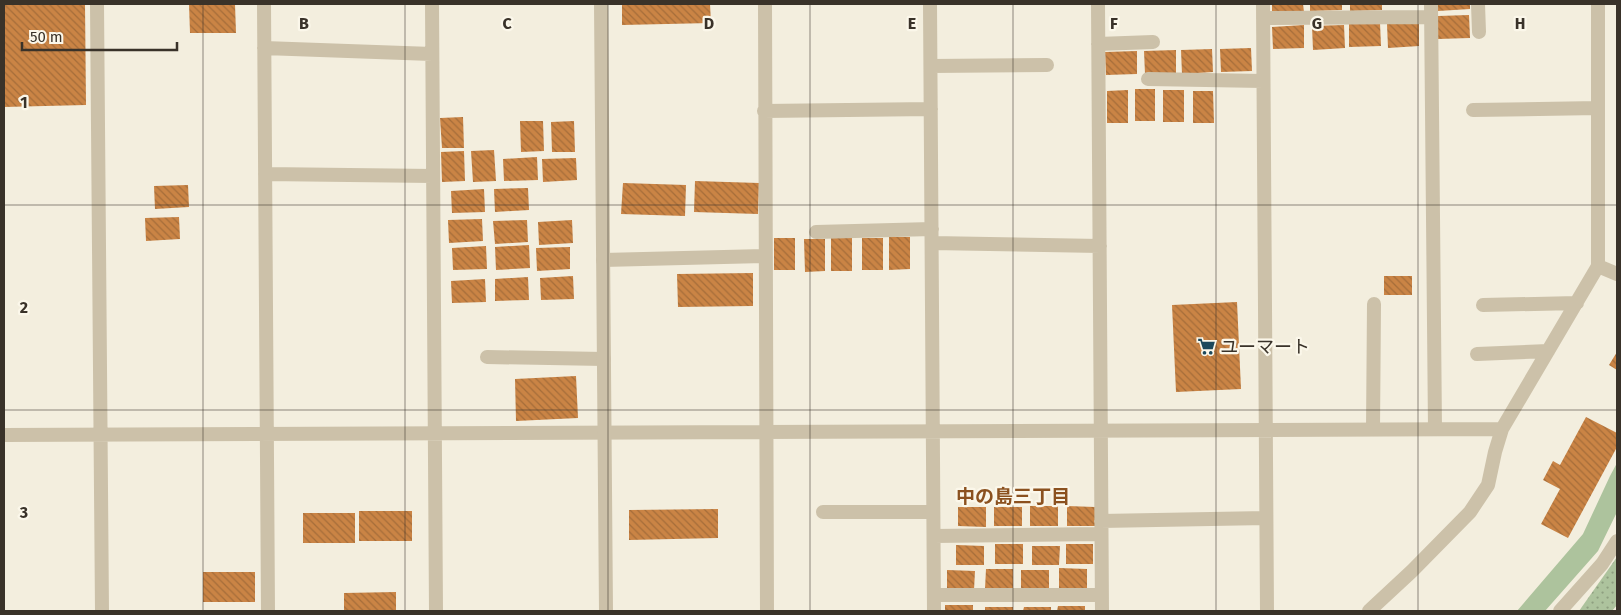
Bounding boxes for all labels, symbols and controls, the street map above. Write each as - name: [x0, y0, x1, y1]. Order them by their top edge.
- text: B: [299, 14, 309, 33]
- text: C: [502, 14, 512, 33]
- text: D: [704, 14, 714, 33]
- text: E: [908, 14, 916, 33]
- text: F: [1110, 14, 1118, 33]
- text: G: [1312, 14, 1322, 33]
- text: H: [1515, 14, 1525, 33]
- scale bar: [22, 20, 178, 52]
- text: 50 m: [30, 28, 63, 46]
- text: 1: [20, 93, 28, 112]
- text: 2: [20, 298, 28, 317]
- place label: ユーマート: [1220, 336, 1310, 358]
- supermarket icon: ユーマート: [1196, 337, 1216, 357]
- district label: 中の島三丁目: [956, 485, 1070, 508]
- text: 3: [19, 503, 28, 522]

